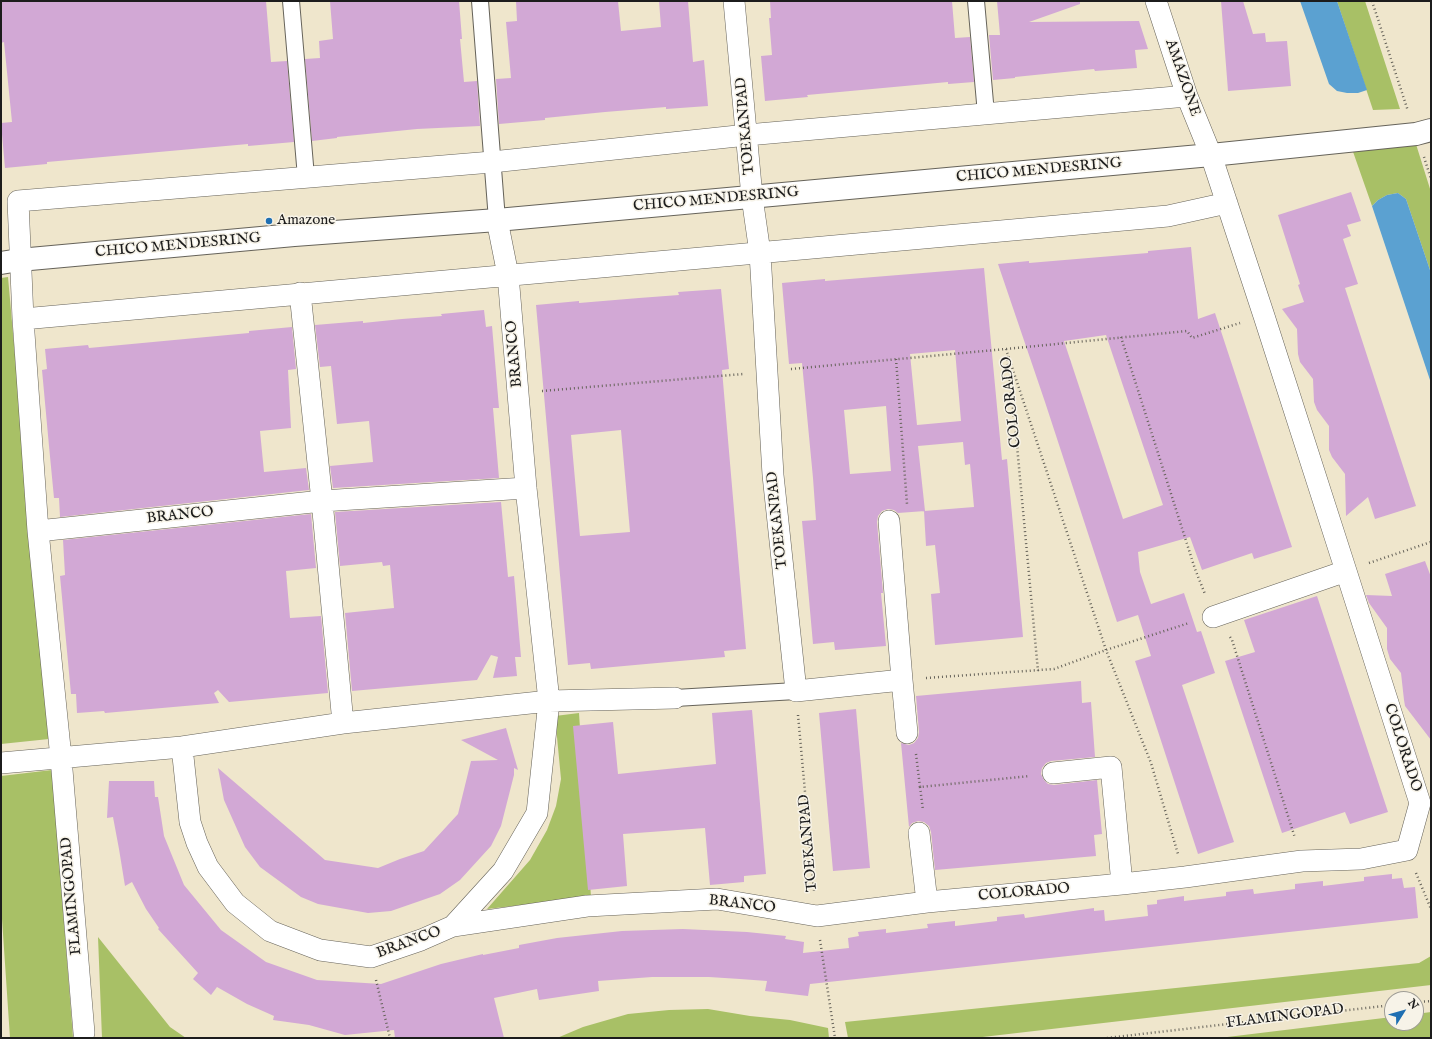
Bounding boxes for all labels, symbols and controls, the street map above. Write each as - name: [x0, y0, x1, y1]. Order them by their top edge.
- street label: AMAZONE: [1160, 37, 1204, 119]
- street label: TOEKANPAD: [733, 76, 759, 176]
- street label: CHICO MENDESRING: [955, 155, 1123, 187]
- street label: CHICO MENDESRING: [632, 184, 800, 216]
- place label: Amazone: [277, 212, 335, 230]
- marker: Amazone: [264, 216, 274, 226]
- street label: CHICO MENDESRING: [94, 230, 262, 262]
- street label: BRANCO: [503, 320, 527, 388]
- street label: COLORADO: [998, 355, 1026, 449]
- street label: TOEKANPAD: [764, 470, 792, 570]
- street label: BRANCO: [146, 504, 214, 528]
- street label: COLORADO: [1379, 702, 1425, 794]
- street label: TOEKANPAD: [796, 793, 822, 893]
- street label: FLAMINGOPAD: [58, 836, 86, 956]
- street label: COLORADO: [977, 880, 1071, 906]
- street label: BRANCO: [708, 892, 776, 918]
- street label: BRANCO: [374, 923, 444, 963]
- north arrow: [1384, 991, 1424, 1031]
- text: N: [1404, 996, 1421, 1012]
- street label: FLAMINGOPAD: [1225, 1001, 1345, 1033]

